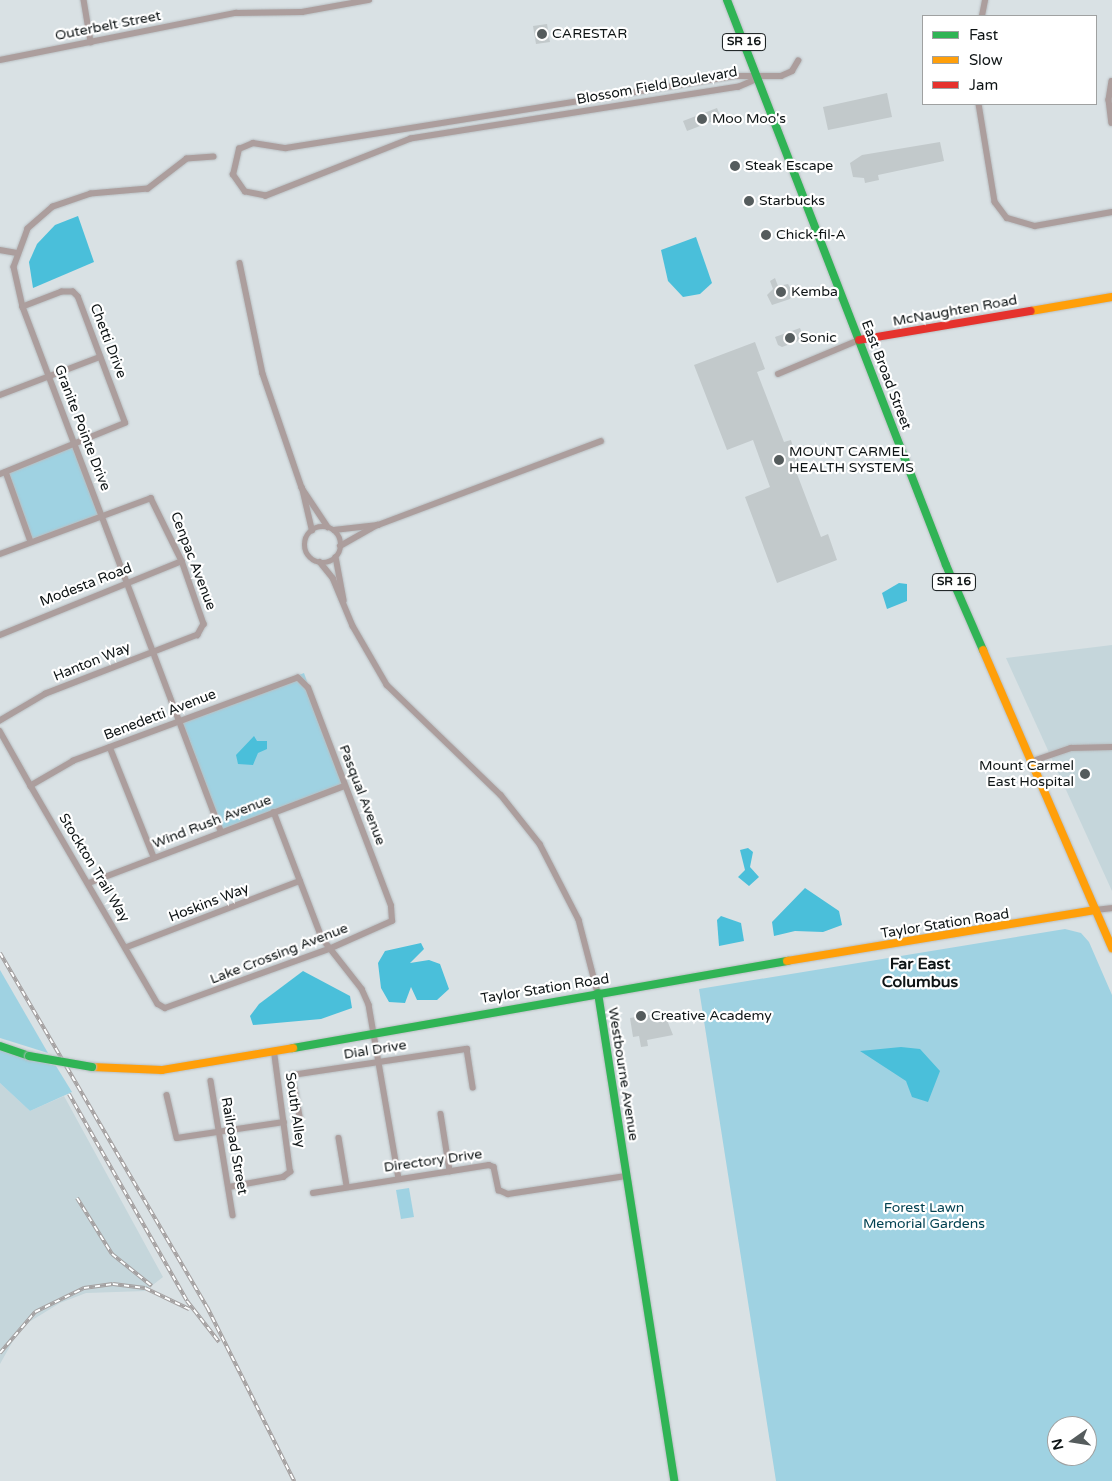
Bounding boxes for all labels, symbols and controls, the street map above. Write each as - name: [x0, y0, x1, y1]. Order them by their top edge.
- street label: Outerbelt Street: [54, 7, 162, 45]
- legend: [922, 15, 1097, 105]
- place label: CARESTAR: [552, 26, 627, 42]
- text: Fast: [969, 26, 998, 44]
- marker: CARESTAR: [536, 28, 548, 40]
- road number: SR 16: [722, 32, 766, 52]
- text: Slow: [969, 51, 1003, 69]
- street label: Blossom Field Boulevard: [575, 64, 739, 108]
- text: Jam: [969, 76, 998, 94]
- place label: Moo Moo's: [712, 111, 786, 127]
- marker: Moo Moo's: [696, 113, 708, 125]
- place label: Steak Escape: [745, 158, 833, 174]
- marker: Steak Escape: [729, 160, 741, 172]
- place label: Starbucks: [759, 193, 825, 209]
- marker: Starbucks: [743, 195, 755, 207]
- place label: Chick-fil-A: [776, 227, 846, 243]
- marker: Chick-fil-A: [760, 229, 772, 241]
- place label: Kemba: [791, 284, 838, 300]
- marker: Kemba: [775, 286, 787, 298]
- street label: McNaughten Road: [891, 292, 1019, 330]
- street label: Chetti Drive: [86, 301, 130, 381]
- street label: East Broad Street: [857, 318, 915, 432]
- place label: Sonic: [800, 330, 837, 346]
- marker: Sonic: [784, 332, 796, 344]
- street label: Granite Pointe Drive: [50, 363, 114, 493]
- place label: MOUNT CARMEL HEALTH SYSTEMS: [789, 444, 914, 477]
- marker: MOUNT CARMEL HEALTH SYSTEMS: [773, 454, 785, 466]
- street label: Cenpac Avenue: [167, 510, 219, 612]
- street label: Modesta Road: [38, 560, 134, 610]
- road number: SR 16: [932, 572, 976, 592]
- street label: Hanton Way: [51, 639, 133, 685]
- street label: Benedetti Avenue: [102, 686, 218, 744]
- street label: Pasqual Avenue: [335, 742, 389, 848]
- place label: Mount Carmel East Hospital: [979, 758, 1074, 790]
- marker: Mount Carmel East Hospital: [1078, 767, 1092, 781]
- street label: Wind Rush Avenue: [150, 792, 274, 852]
- street label: Stockton Trail Way: [55, 811, 133, 925]
- street label: Hoskins Way: [167, 880, 251, 926]
- street label: Taylor Station Road: [880, 906, 1010, 942]
- street label: Lake Crossing Avenue: [208, 920, 350, 988]
- district label: Far East Columbus: [882, 954, 958, 992]
- street label: Taylor Station Road: [480, 971, 610, 1007]
- street label: Westbourne Avenue: [604, 1006, 642, 1142]
- place label: Creative Academy: [651, 1008, 772, 1024]
- marker: Creative Academy: [635, 1010, 647, 1022]
- street label: Dial Drive: [342, 1037, 408, 1063]
- street label: South Alley: [281, 1071, 309, 1149]
- street label: Railroad Street: [217, 1096, 251, 1196]
- street label: Directory Drive: [383, 1146, 483, 1176]
- park label: Forest Lawn Memorial Gardens: [863, 1200, 985, 1232]
- north arrow: [1047, 1416, 1097, 1466]
- text: N: [1048, 1437, 1067, 1452]

